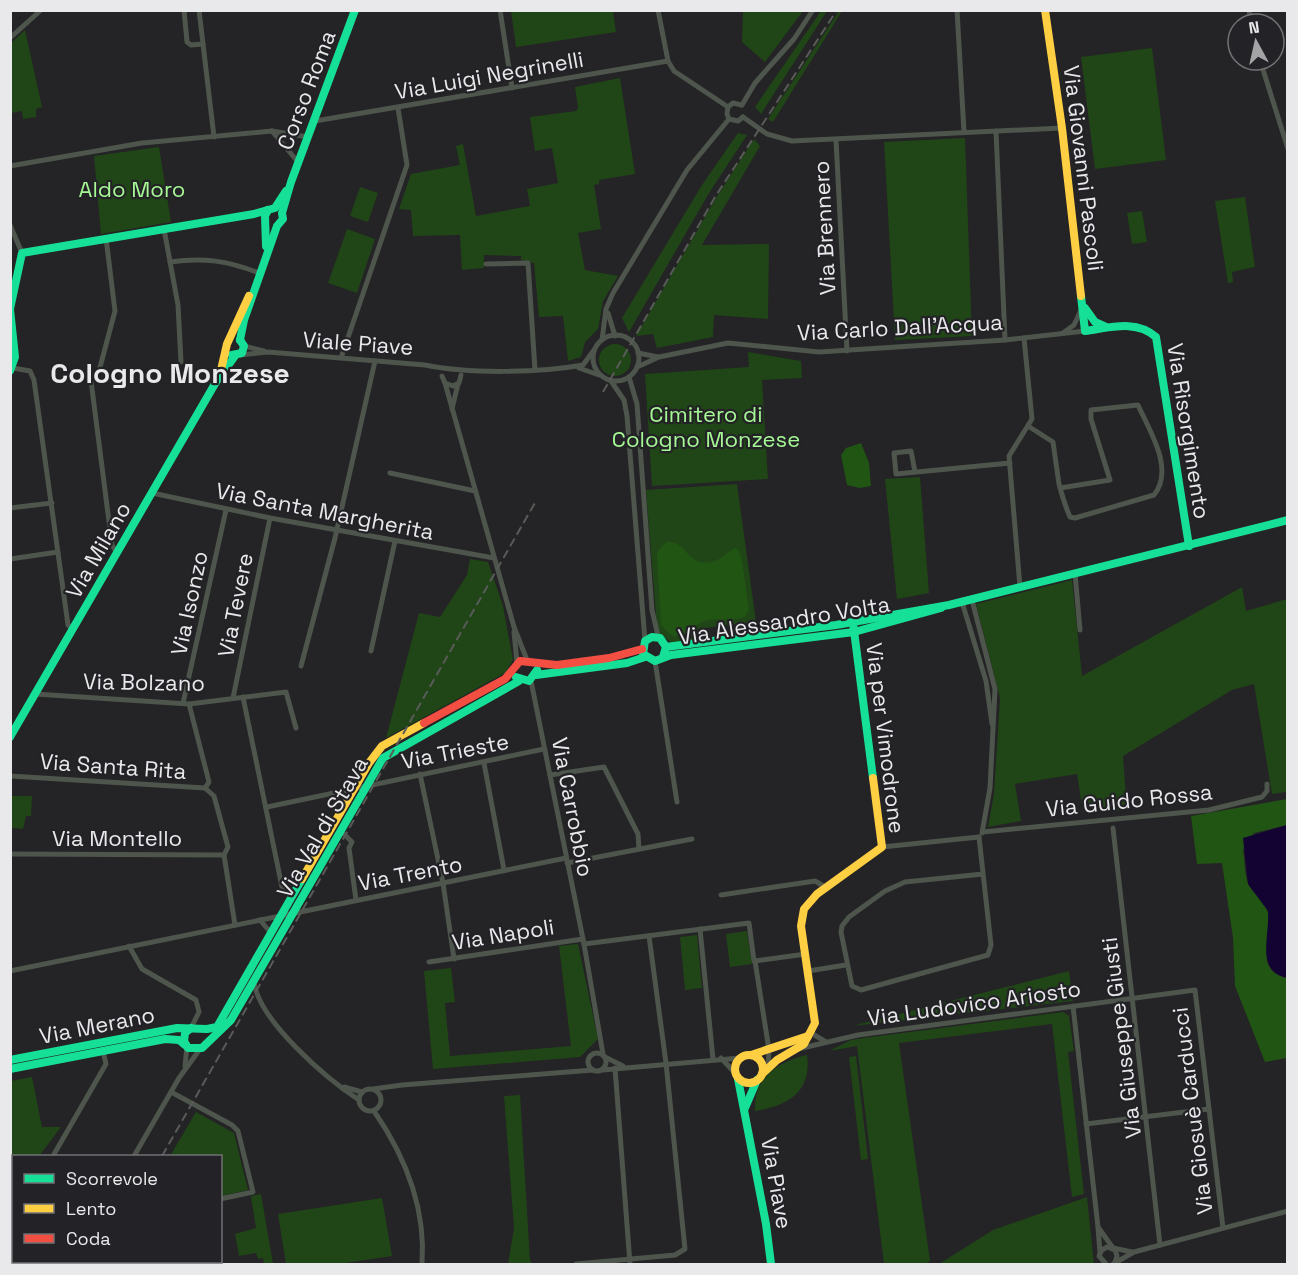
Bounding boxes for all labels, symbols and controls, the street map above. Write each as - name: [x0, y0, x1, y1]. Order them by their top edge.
- north arrow: [1226, 12, 1286, 72]
- text: N: [1247, 16, 1261, 39]
- street label: Corso Roma: [270, 26, 342, 154]
- street label: Via Luigi Negrinelli: [392, 45, 586, 105]
- street label: Via Giovanni Pascoli: [1057, 63, 1111, 273]
- street label: Via Brennero: [807, 160, 841, 296]
- park label: Aldo Moro: [79, 175, 185, 203]
- street label: Via Carlo Dall'Acqua: [796, 308, 1004, 346]
- street label: Viale Piave: [302, 325, 414, 361]
- street label: Via Risorgimento: [1161, 341, 1217, 521]
- district label: Cologno Monzese: [50, 355, 290, 391]
- park label: Cimitero di Cologno Monzese: [612, 400, 800, 453]
- street label: Via Santa Margherita: [214, 476, 437, 546]
- street label: Via Milano: [59, 497, 137, 603]
- street label: Via Isonzo: [164, 548, 214, 658]
- street label: Via Tevere: [211, 551, 259, 659]
- street label: Via Alessandro Volta: [676, 589, 892, 651]
- street label: Via per Vimodrone: [860, 641, 912, 835]
- street label: Via Bolzano: [83, 667, 205, 697]
- street label: Via Trieste: [399, 727, 511, 775]
- street label: Via Carrobbio: [546, 735, 600, 879]
- street label: Via Santa Rita: [39, 747, 188, 785]
- street label: Via Val di Stava: [270, 751, 374, 903]
- street label: Via Guido Rossa: [1044, 777, 1214, 823]
- street label: Via Montello: [52, 824, 182, 852]
- street label: Via Trento: [356, 849, 464, 897]
- street label: Via Napoli: [450, 912, 556, 956]
- street label: Via Giuseppe Giusti: [1095, 936, 1147, 1140]
- street label: Via Ludovico Ariosto: [866, 974, 1082, 1032]
- street label: Via Merano: [37, 1000, 157, 1050]
- street label: Via Giosuè Carducci: [1165, 1006, 1219, 1216]
- street label: Via Piave: [755, 1135, 799, 1231]
- legend: [12, 1155, 222, 1263]
- text: Scorrevole: [66, 1167, 158, 1190]
- text: Lento: [66, 1197, 116, 1220]
- text: Coda: [66, 1227, 111, 1250]

